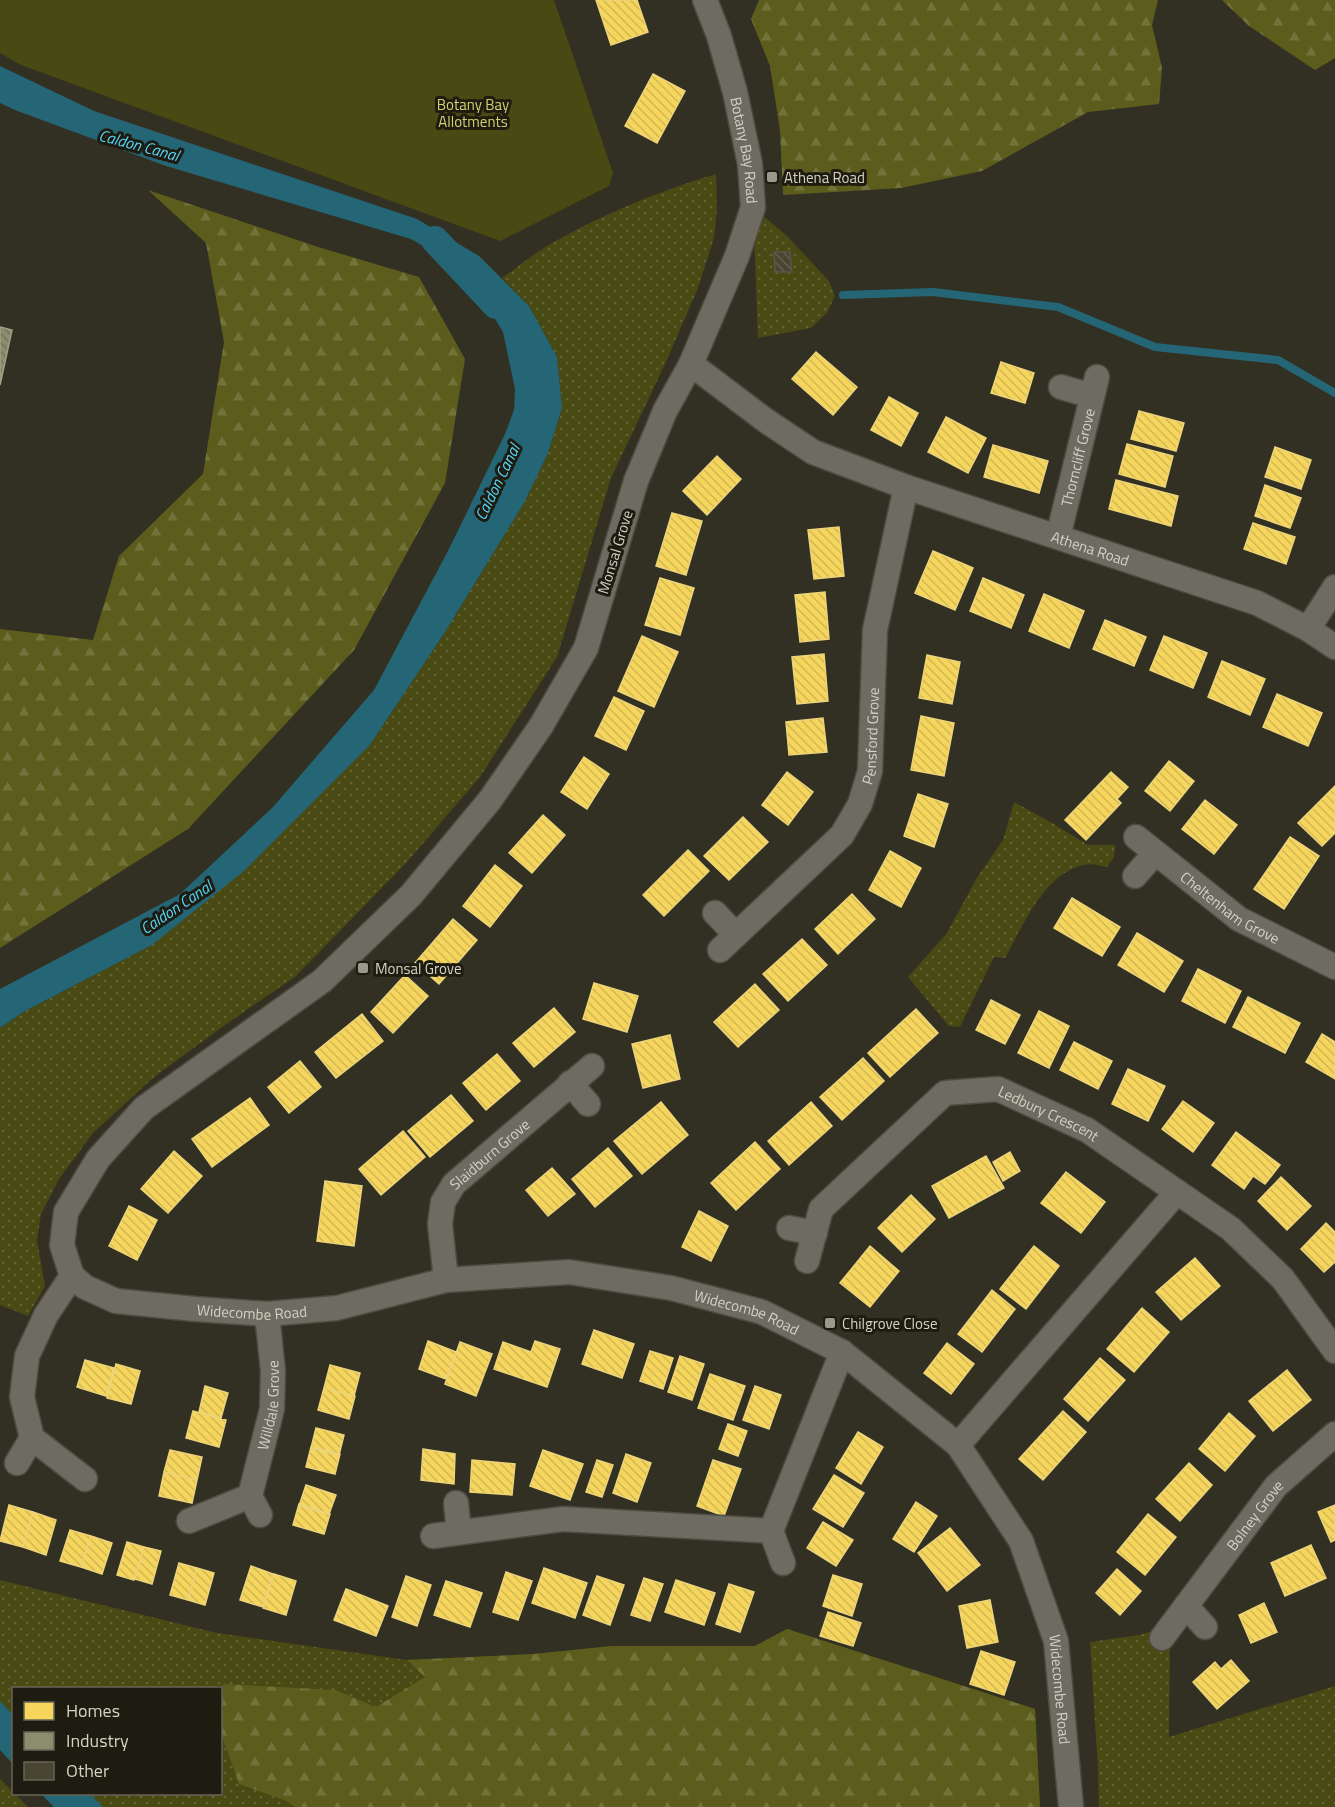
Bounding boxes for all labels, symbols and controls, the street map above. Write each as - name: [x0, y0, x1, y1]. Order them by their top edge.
- park label: Botany Bay Allotments: [437, 93, 509, 133]
- street label: Botany Bay Road: [725, 95, 764, 204]
- water label: Caldon Canal: [96, 123, 183, 168]
- place label: Athena Road: [784, 166, 865, 189]
- marker: Athena Road: [765, 170, 779, 184]
- street label: Thorncliff Grove: [1054, 406, 1100, 509]
- water label: Caldon Canal: [468, 438, 526, 524]
- street label: Monsal Grove: [591, 507, 639, 597]
- street label: Athena Road: [1048, 524, 1132, 572]
- street label: Pensford Grove: [855, 687, 884, 787]
- street label: Cheltenham Grove: [1176, 865, 1284, 949]
- water label: Caldon Canal: [135, 873, 218, 940]
- place label: Monsal Grove: [375, 957, 461, 980]
- marker: Monsal Grove: [356, 961, 370, 975]
- street label: Ledbury Crescent: [995, 1079, 1105, 1147]
- street label: Slaidburn Grove: [444, 1113, 535, 1195]
- street label: Widecombe Road: [692, 1283, 803, 1340]
- street label: Widecombe Road: [196, 1298, 308, 1326]
- place label: Chilgrove Close: [842, 1312, 938, 1335]
- marker: Chilgrove Close: [823, 1316, 837, 1330]
- street label: Willdale Grove: [251, 1359, 285, 1452]
- street label: Bolney Grove: [1220, 1474, 1288, 1555]
- street label: Widecombe Road: [1044, 1633, 1077, 1745]
- legend: [12, 1687, 222, 1795]
- text: Homes: [66, 1697, 120, 1724]
- text: Industry: [66, 1727, 129, 1754]
- text: Other: [66, 1757, 109, 1784]

